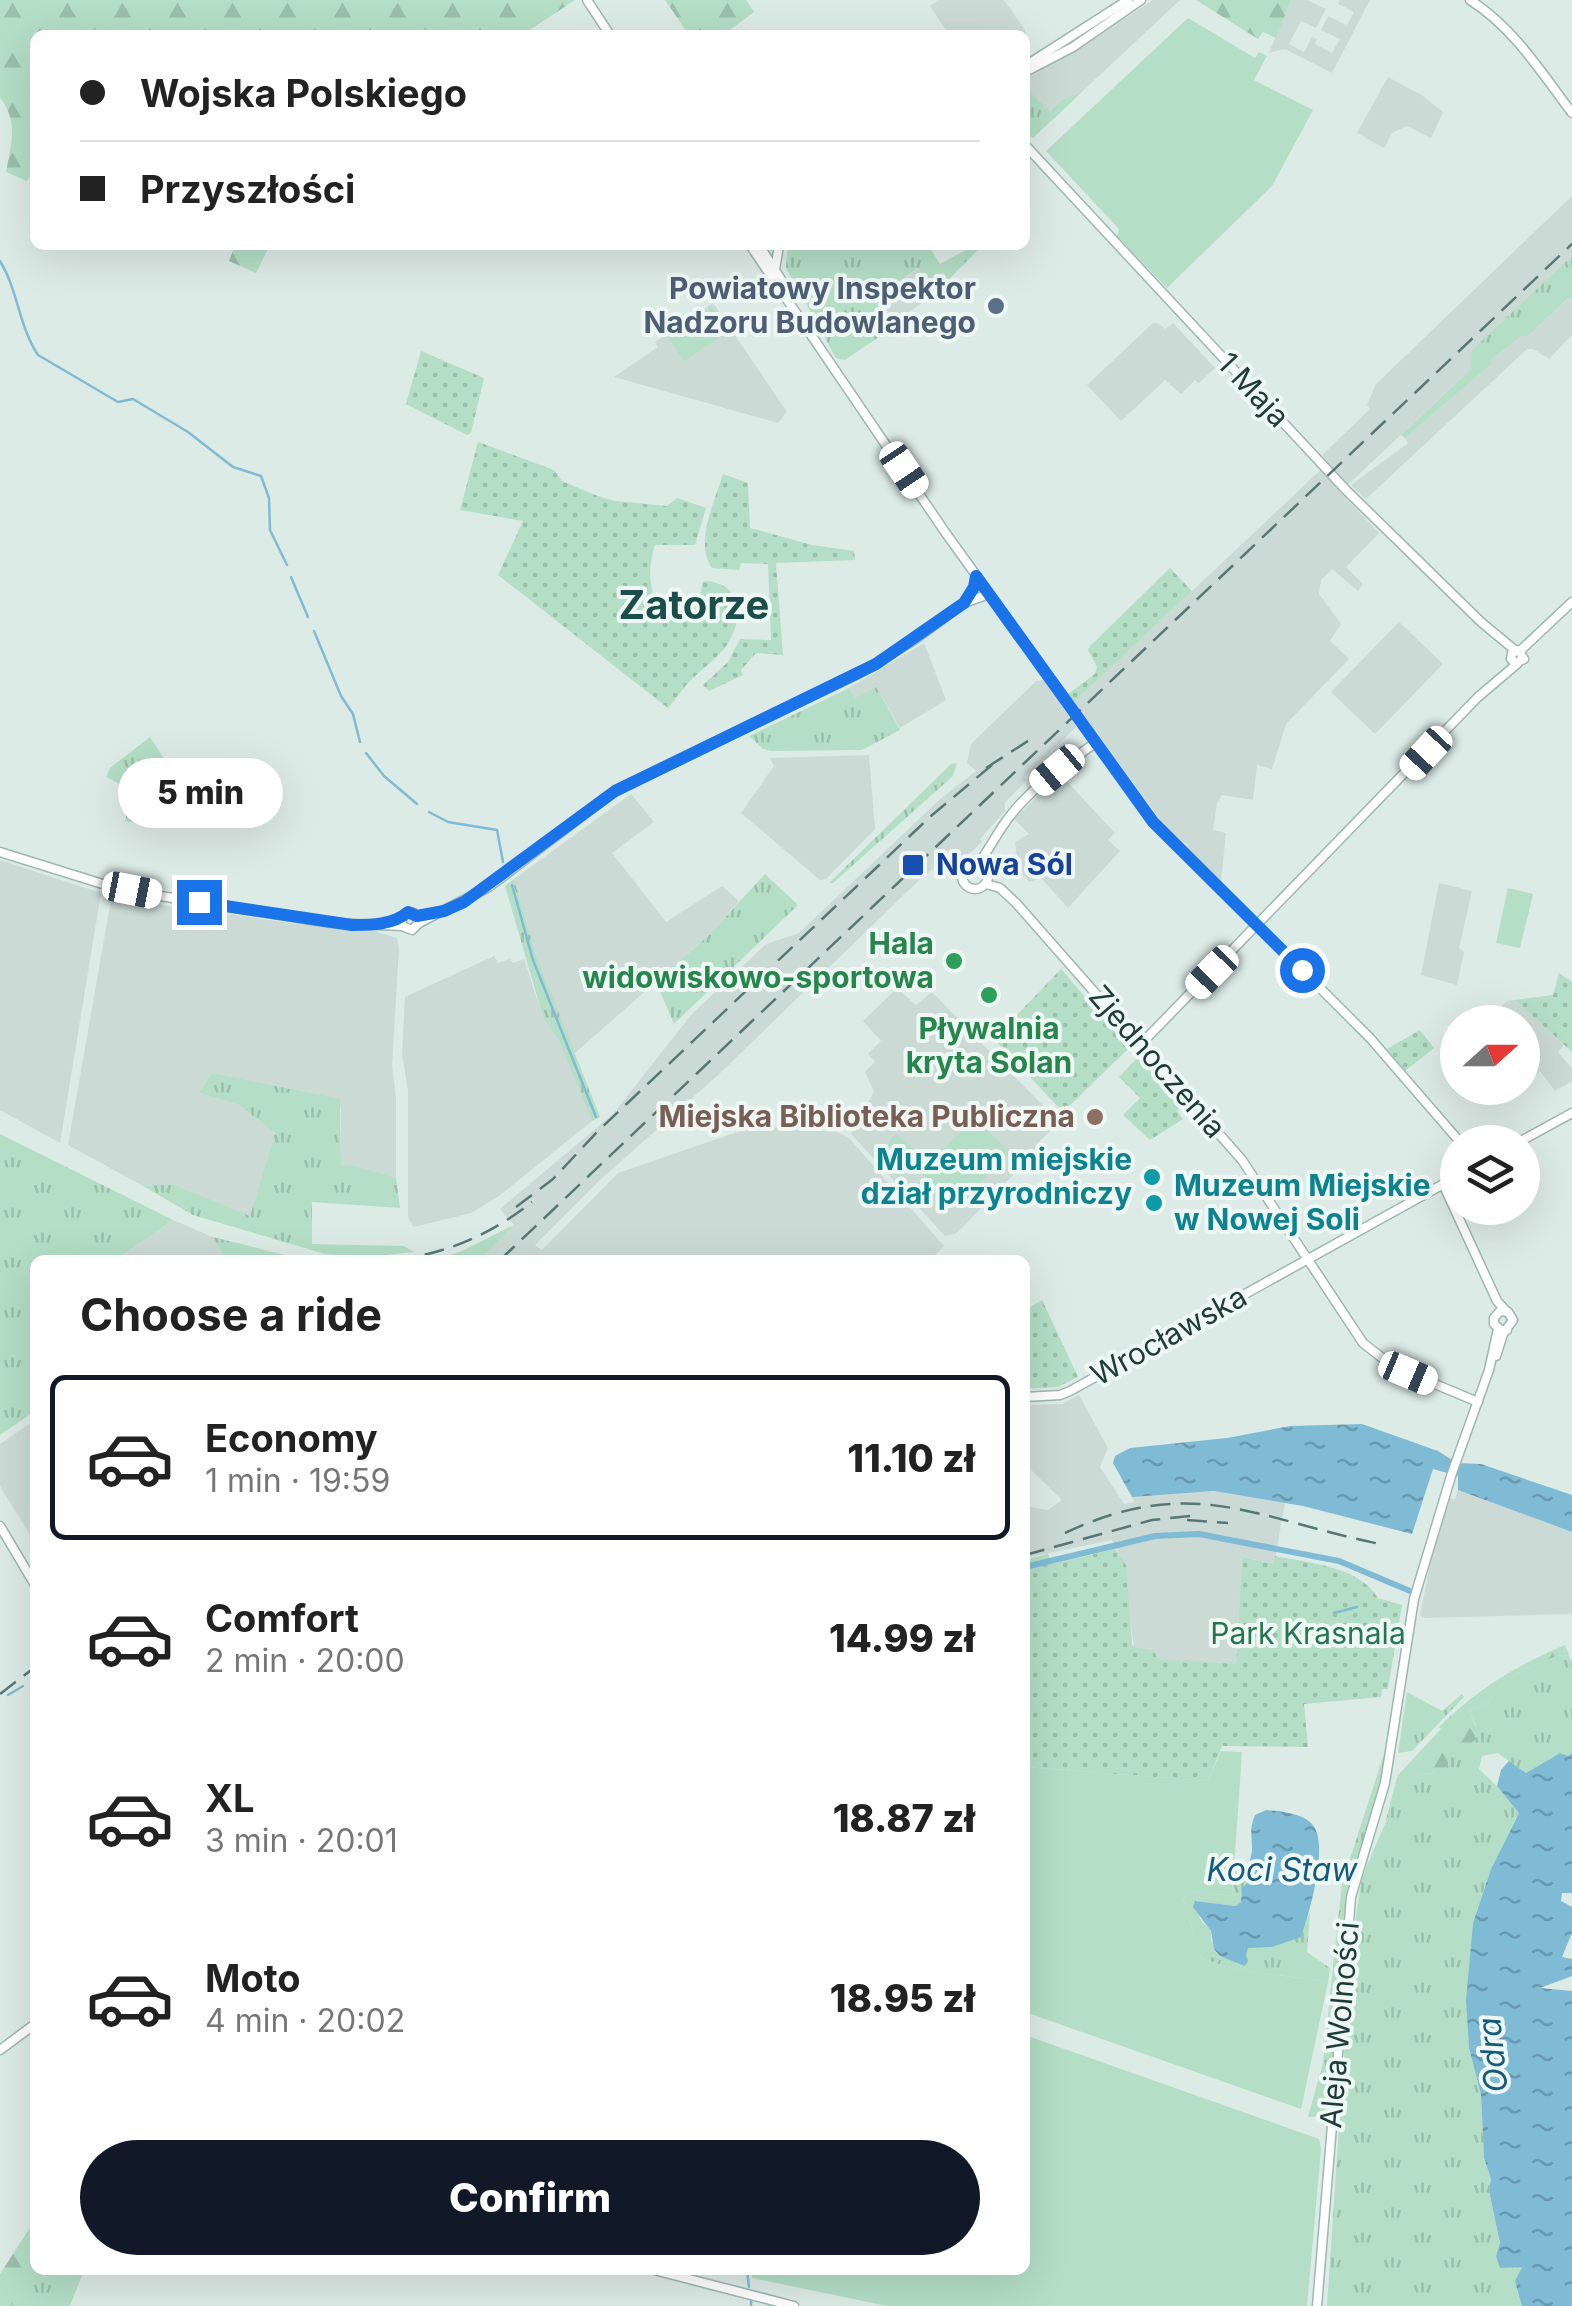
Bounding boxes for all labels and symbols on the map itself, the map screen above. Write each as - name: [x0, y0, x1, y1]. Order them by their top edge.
- place label: Powiatowy Inspektor Nadzoru Budowlanego: [643, 270, 976, 340]
- marker: Powiatowy Inspektor Nadzoru Budowlanego: [985, 295, 1007, 317]
- street label: 1 Maja: [1210, 345, 1297, 434]
- car: [875, 437, 933, 503]
- district label: Zatorze: [619, 580, 769, 629]
- car: [1395, 721, 1457, 785]
- car: [1024, 739, 1090, 801]
- callout: 5 min: [116, 757, 282, 827]
- place label: Nowa Sól: [936, 846, 1073, 882]
- marker: Nowa Sól: [900, 852, 926, 878]
- car: [100, 870, 164, 910]
- route end: [177, 880, 222, 925]
- place label: Hala widowiskowo-sportowa: [582, 925, 934, 995]
- car: [1180, 940, 1244, 1004]
- route start: [1280, 948, 1325, 993]
- marker: Hala widowiskowo-sportowa: [943, 950, 965, 972]
- street label: Zjednoczenia: [1082, 978, 1234, 1145]
- marker: Pływalnia kryta Solan: [978, 984, 1000, 1006]
- north arrow: [1440, 1005, 1540, 1105]
- place label: Pływalnia kryta Solan: [906, 1010, 1072, 1080]
- place label: Miejska Biblioteka Publiczna: [659, 1098, 1075, 1134]
- marker: Miejska Biblioteka Publiczna: [1084, 1106, 1106, 1128]
- place label: Muzeum miejskie dział przyrodniczy: [861, 1141, 1132, 1211]
- marker: Muzeum miejskie dział przyrodniczy: [1141, 1166, 1163, 1188]
- place label: Muzeum Miejskie w Nowej Soli: [1174, 1167, 1431, 1237]
- marker: Muzeum Miejskie w Nowej Soli: [1143, 1192, 1165, 1214]
- street label: Wrocławska: [1084, 1278, 1253, 1393]
- car: [1375, 1347, 1441, 1399]
- park label: Park Krasnala: [1210, 1615, 1406, 1651]
- water label: Koci Staw: [1206, 1850, 1358, 1889]
- street label: Aleja Wolności: [1312, 1920, 1366, 2130]
- water label: Odra: [1469, 2016, 1516, 2095]

